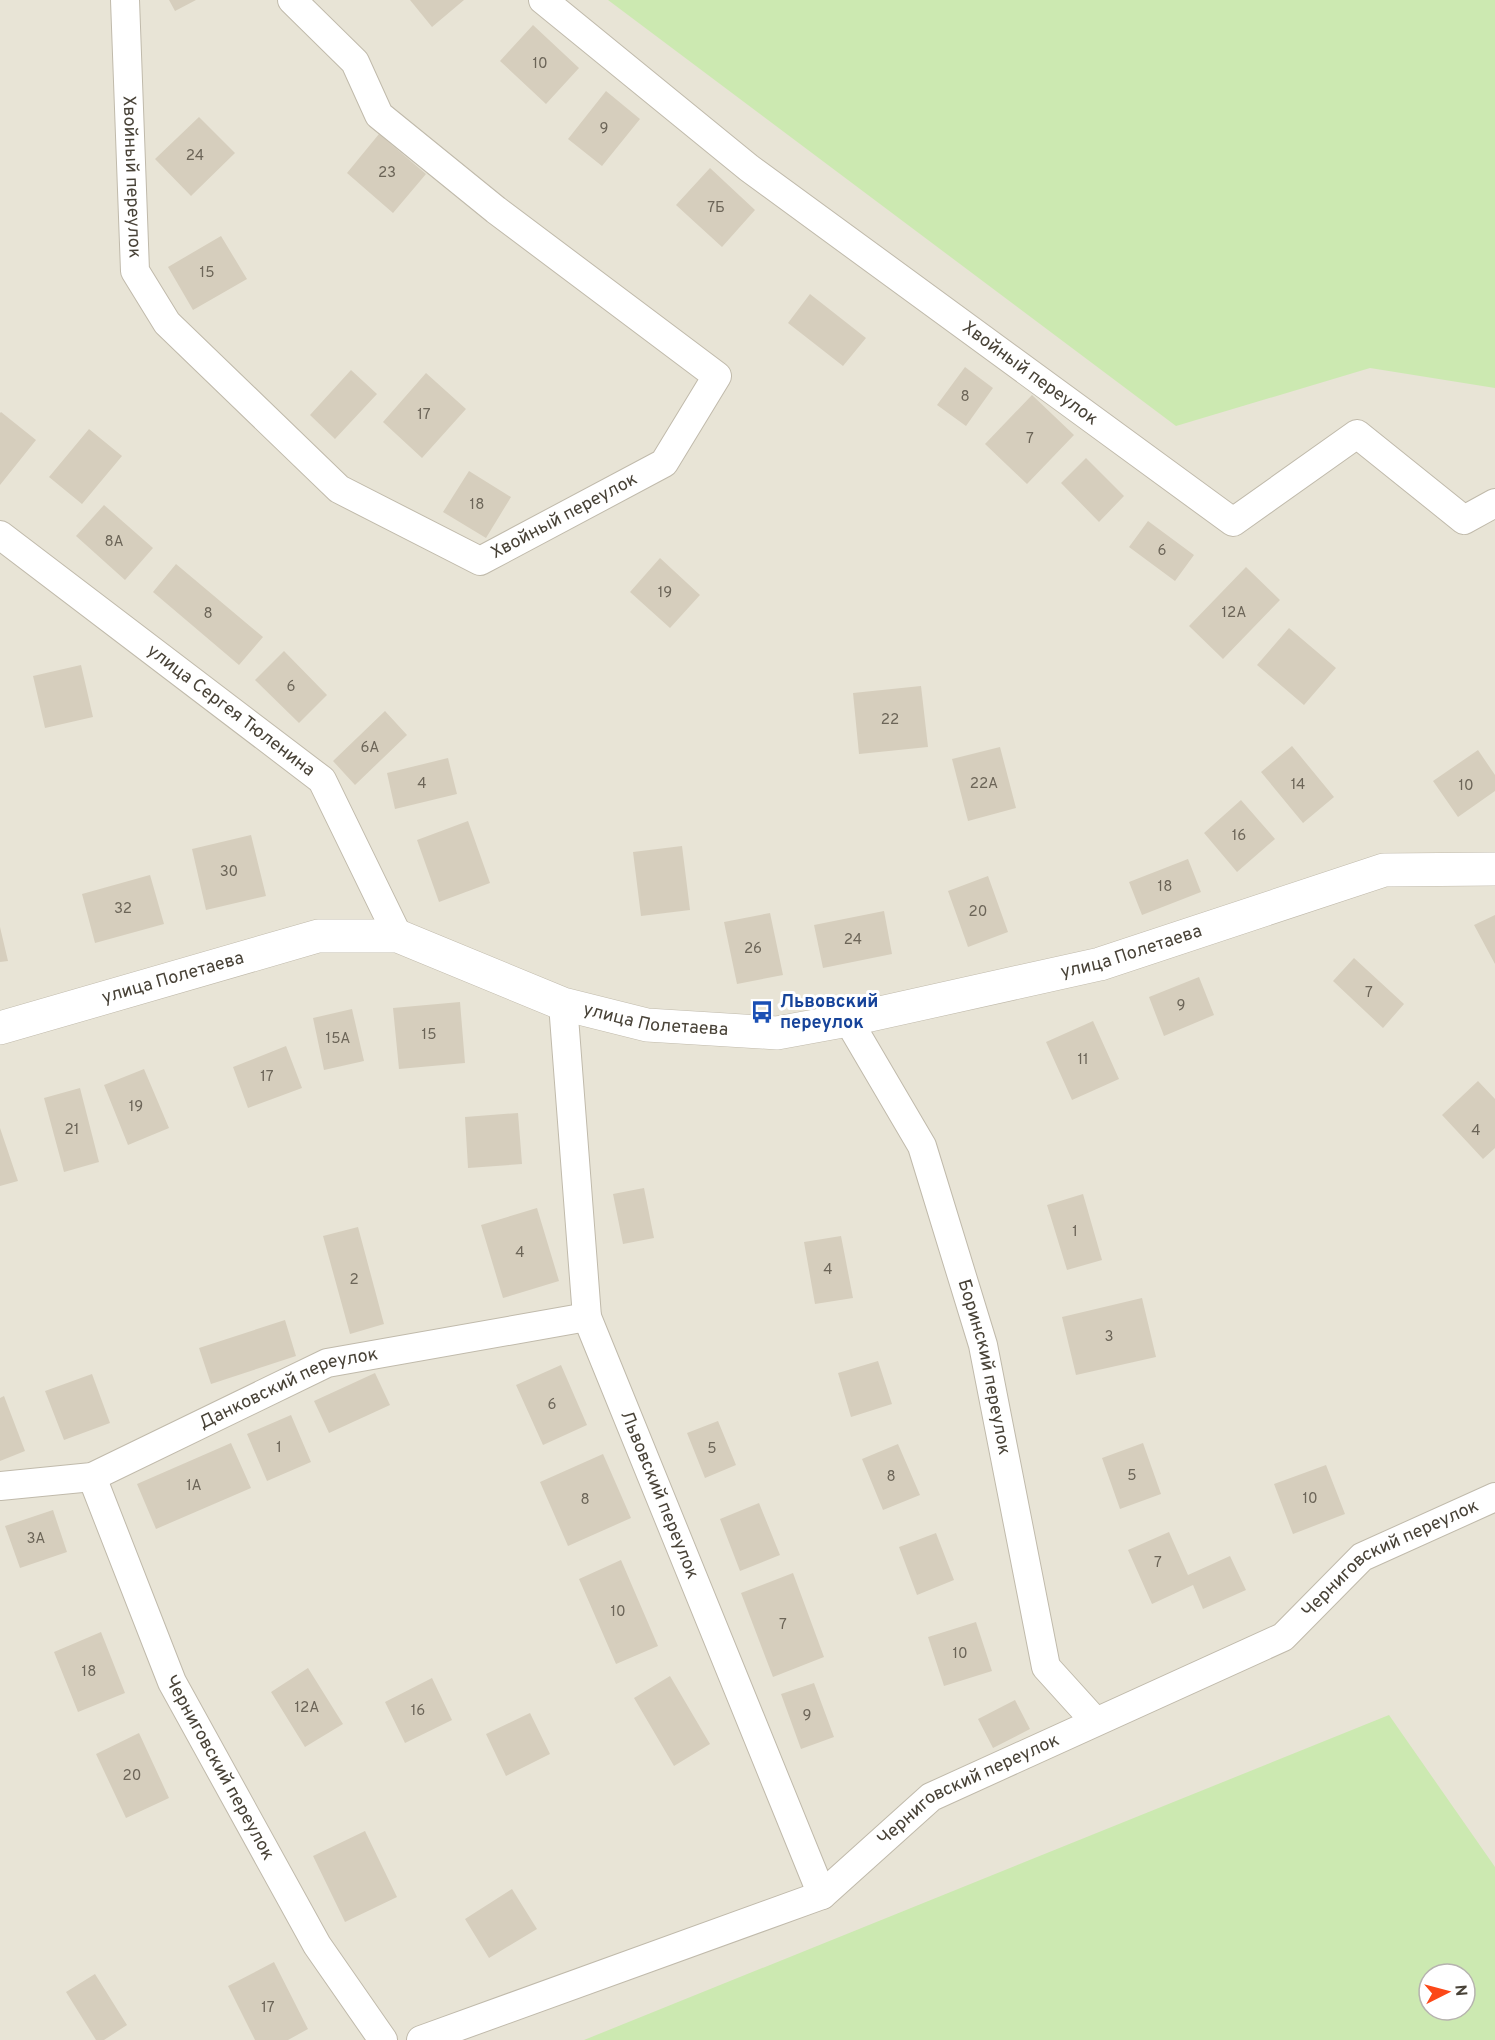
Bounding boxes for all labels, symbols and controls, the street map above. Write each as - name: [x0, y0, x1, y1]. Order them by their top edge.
- house number: 10: [532, 55, 548, 74]
- street label: Хвойный переулок: [117, 95, 146, 259]
- house number: 9: [600, 120, 608, 139]
- house number: 24: [186, 147, 204, 166]
- house number: 23: [378, 164, 396, 183]
- house number: 7Б: [707, 199, 725, 218]
- house number: 15: [200, 264, 214, 283]
- street label: Хвойный переулок: [958, 316, 1103, 431]
- house number: 8: [960, 388, 970, 407]
- house number: 17: [417, 406, 431, 425]
- house number: 7: [1026, 430, 1034, 449]
- street label: Хвойный переулок: [487, 468, 641, 565]
- house number: 18: [470, 496, 484, 515]
- house number: 8А: [104, 533, 124, 552]
- house number: 6: [1158, 542, 1167, 561]
- house number: 19: [658, 584, 672, 603]
- house number: 12А: [1222, 604, 1246, 623]
- house number: 8: [203, 605, 213, 624]
- street label: улица Сергея Тюленина: [142, 639, 319, 782]
- house number: 6: [287, 678, 296, 697]
- house number: 22: [881, 711, 899, 730]
- house number: 6А: [361, 739, 379, 758]
- house number: 4: [417, 775, 427, 794]
- house number: 22А: [970, 775, 998, 794]
- house number: 14: [1291, 776, 1305, 795]
- house number: 10: [1458, 777, 1474, 796]
- house number: 16: [1232, 827, 1246, 846]
- house number: 30: [220, 863, 238, 882]
- house number: 18: [1158, 878, 1172, 897]
- house number: 32: [114, 900, 132, 919]
- house number: 20: [969, 903, 987, 922]
- street label: улица Полетаева: [1058, 920, 1205, 984]
- house number: 24: [844, 931, 862, 950]
- house number: 26: [744, 940, 762, 959]
- street label: улица Полетаева: [99, 947, 247, 1009]
- house number: 7: [1365, 984, 1373, 1003]
- place label: Львовский переулок: [780, 991, 878, 1035]
- house number: 9: [1177, 997, 1185, 1016]
- street label: улица Полетаева: [581, 998, 729, 1041]
- bus stop icon: Львовский переулок: [749, 999, 775, 1025]
- house number: 15: [422, 1026, 436, 1045]
- house number: 15А: [326, 1030, 350, 1049]
- house number: 11: [1077, 1051, 1089, 1070]
- house number: 17: [260, 1068, 274, 1087]
- house number: 19: [129, 1098, 143, 1117]
- house number: 21: [65, 1121, 79, 1140]
- house number: 4: [1471, 1122, 1481, 1141]
- house number: 1: [1072, 1223, 1078, 1242]
- house number: 4: [515, 1244, 525, 1263]
- house number: 4: [823, 1261, 833, 1280]
- house number: 2: [349, 1271, 359, 1290]
- street label: Боринский переулок: [952, 1276, 1016, 1457]
- house number: 3: [1104, 1328, 1114, 1347]
- street label: Данковский переулок: [195, 1343, 380, 1435]
- house number: 6: [548, 1396, 557, 1415]
- street label: Львовский переулок: [615, 1407, 704, 1583]
- house number: 1: [276, 1439, 282, 1458]
- house number: 5: [707, 1440, 717, 1459]
- house number: 5: [1127, 1467, 1137, 1486]
- house number: 8: [886, 1468, 896, 1487]
- house number: 1А: [186, 1477, 202, 1496]
- house number: 10: [1302, 1490, 1318, 1509]
- house number: 8: [580, 1491, 590, 1510]
- street label: Черниговский переулок: [1297, 1494, 1482, 1623]
- house number: 3А: [26, 1530, 46, 1549]
- house number: 7: [1154, 1554, 1162, 1573]
- house number: 10: [610, 1603, 626, 1622]
- house number: 7: [779, 1616, 787, 1635]
- house number: 10: [952, 1645, 968, 1664]
- house number: 18: [82, 1663, 96, 1682]
- street label: Черниговский переулок: [159, 1671, 280, 1864]
- house number: 12А: [295, 1699, 319, 1718]
- house number: 16: [411, 1702, 425, 1721]
- house number: 9: [803, 1707, 811, 1726]
- street label: Черниговский переулок: [873, 1729, 1063, 1851]
- house number: 20: [123, 1767, 141, 1786]
- north arrow: [1417, 1962, 1477, 2022]
- text: N: [1449, 1984, 1470, 1997]
- house number: 17: [261, 1999, 275, 2018]

